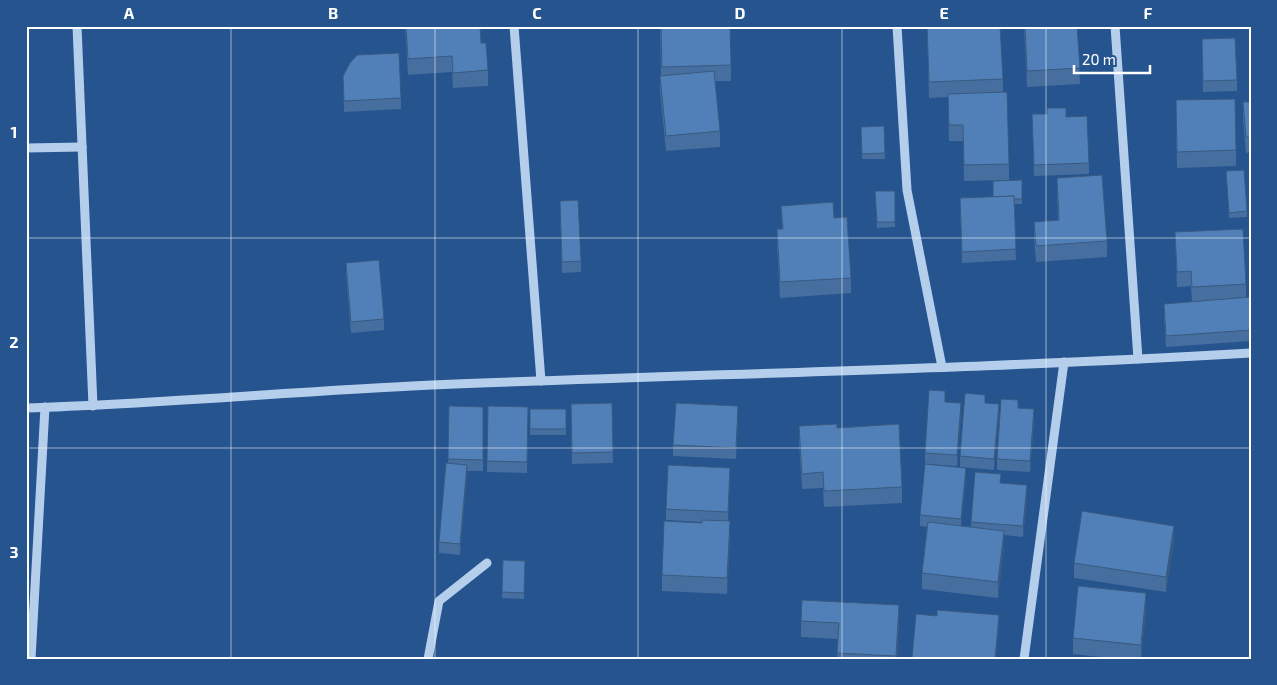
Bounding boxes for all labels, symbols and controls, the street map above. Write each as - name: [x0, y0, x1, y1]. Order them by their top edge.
- text: A: [124, 3, 135, 22]
- text: B: [328, 3, 338, 22]
- text: C: [532, 3, 542, 22]
- text: D: [735, 3, 746, 22]
- text: E: [939, 3, 949, 22]
- text: F: [1144, 3, 1153, 22]
- scale bar: [1074, 42, 1151, 74]
- text: 20 m: [1082, 50, 1116, 68]
- text: 1: [11, 122, 17, 141]
- text: 2: [9, 332, 19, 351]
- text: 3: [9, 542, 19, 561]

